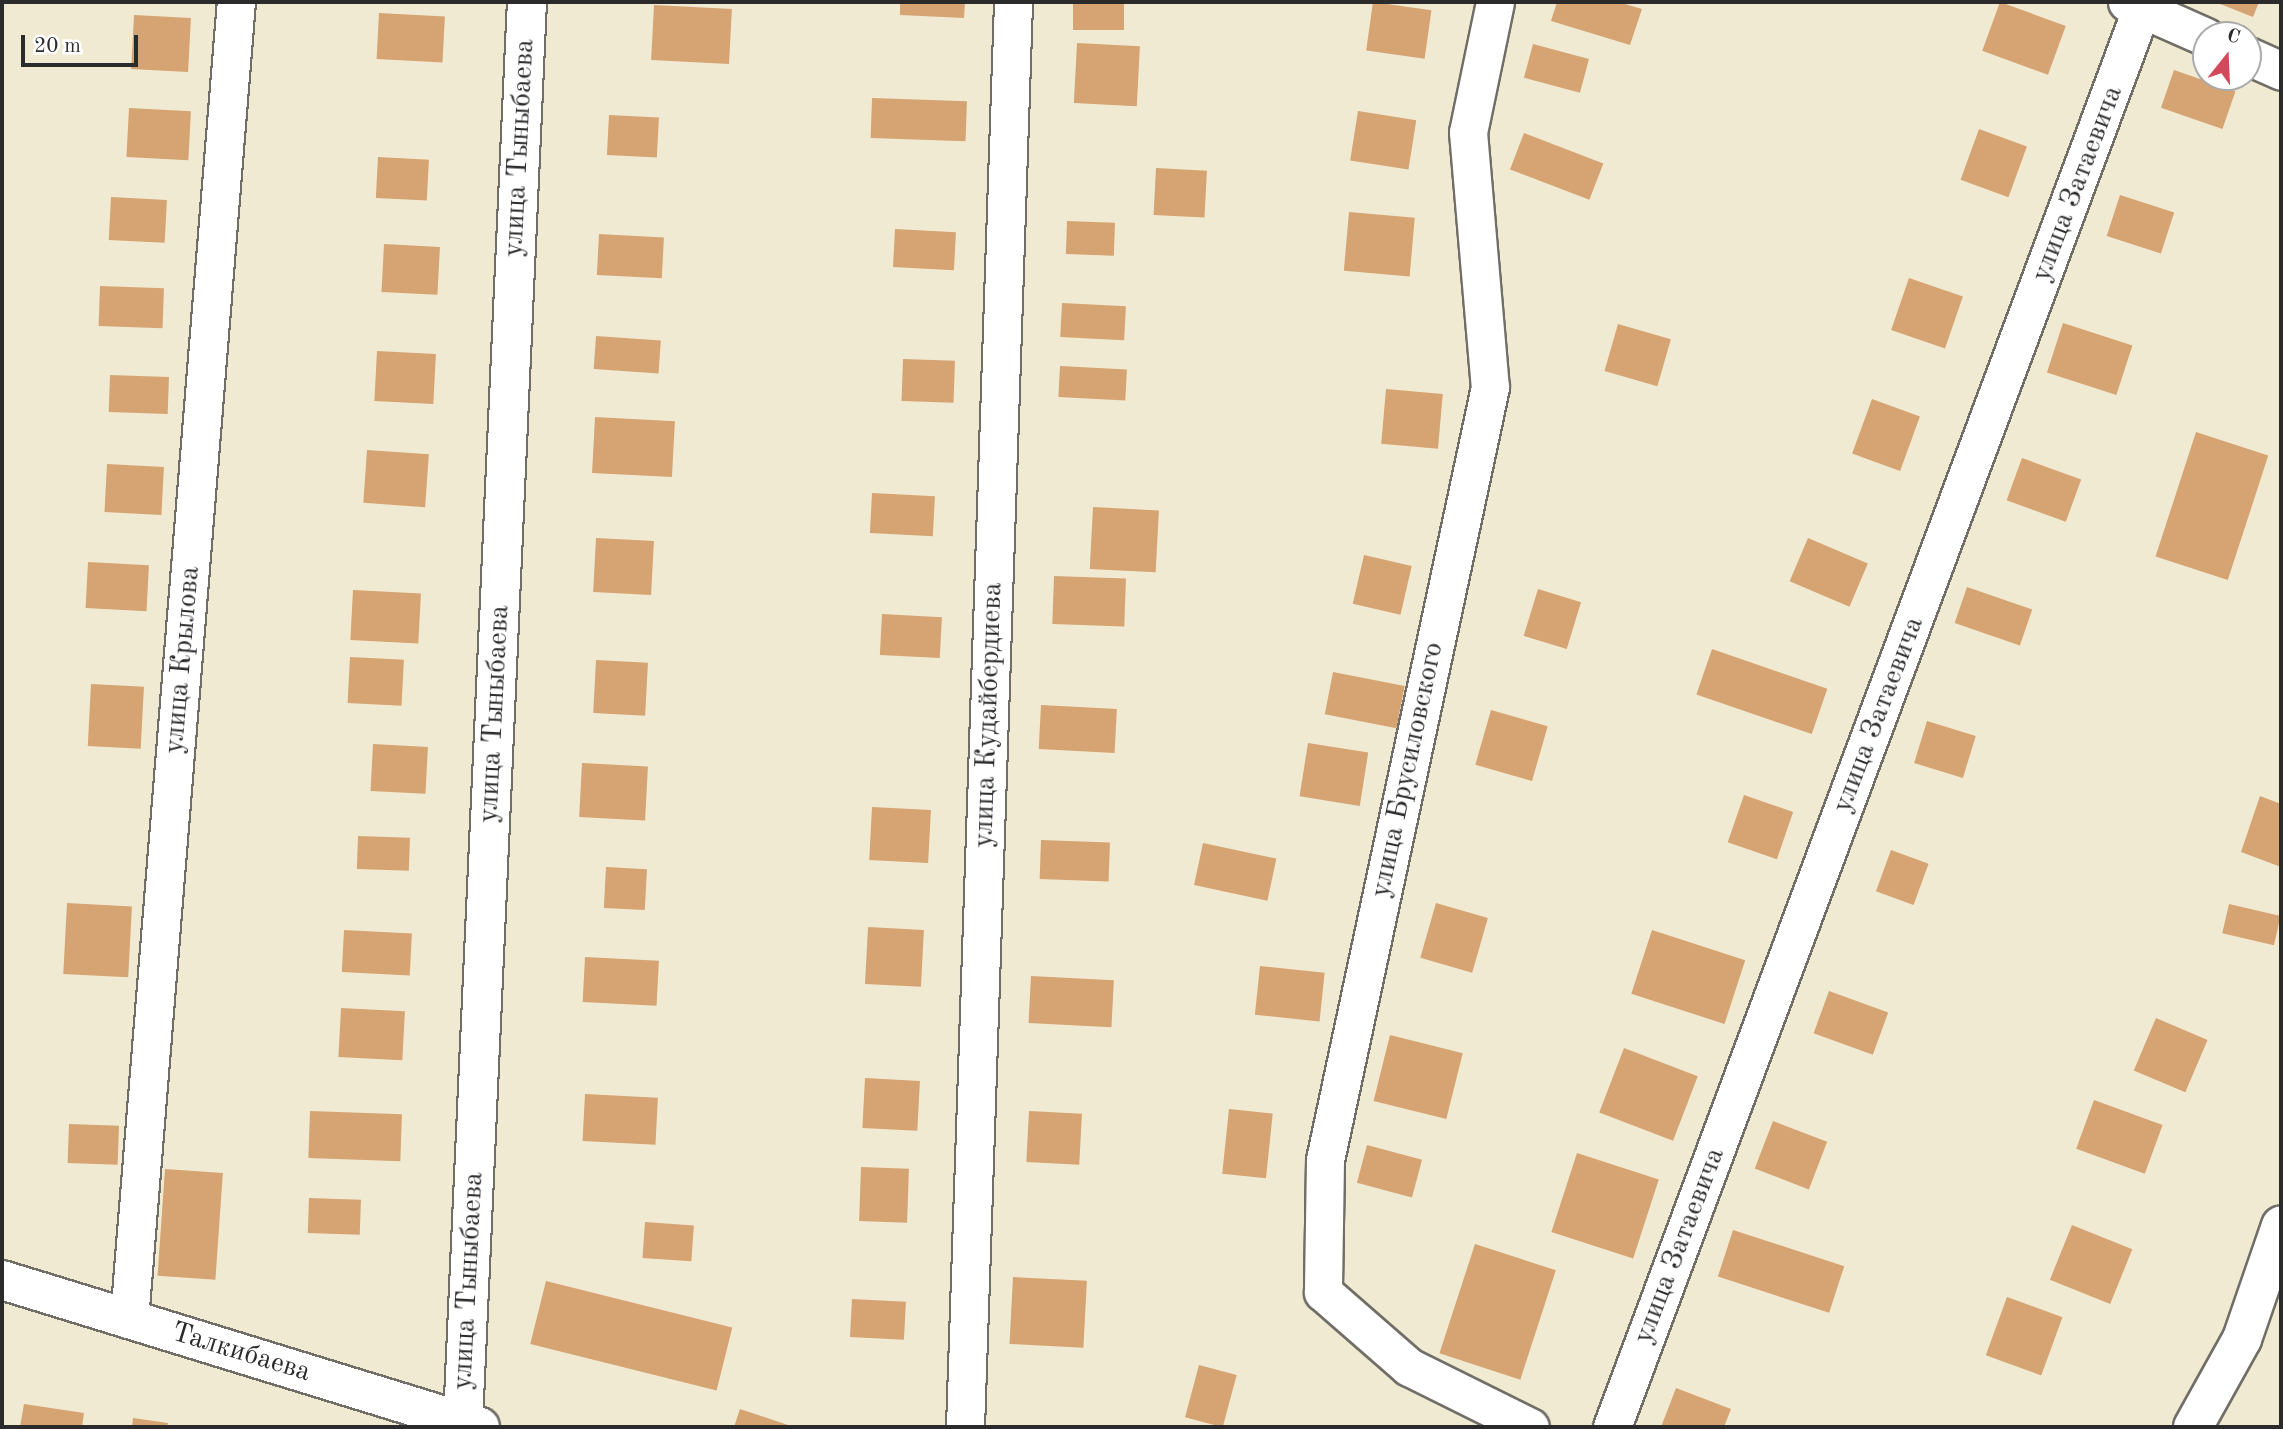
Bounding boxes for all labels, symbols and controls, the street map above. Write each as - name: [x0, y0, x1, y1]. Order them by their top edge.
- scale bar: [24, 21, 142, 65]
- north arrow: [2192, 21, 2262, 91]
- text: С: [2224, 26, 2242, 48]
- text: 20 m: [34, 36, 81, 57]
- street label: улица Тыныбаева: [498, 38, 542, 258]
- street label: улица Затаевича: [2025, 81, 2131, 287]
- street label: улица Крылова: [158, 565, 208, 755]
- street label: улица Кудайбердиева: [968, 582, 1010, 848]
- street label: улица Тыныбаева: [473, 604, 517, 824]
- street label: улица Затаевича: [1826, 612, 1932, 818]
- street label: улица Брусиловского: [1365, 639, 1451, 901]
- street label: улица Затаевича: [1627, 1143, 1733, 1349]
- street label: улица Тыныбаева: [447, 1171, 491, 1391]
- street label: Талкибаева: [167, 1316, 315, 1390]

